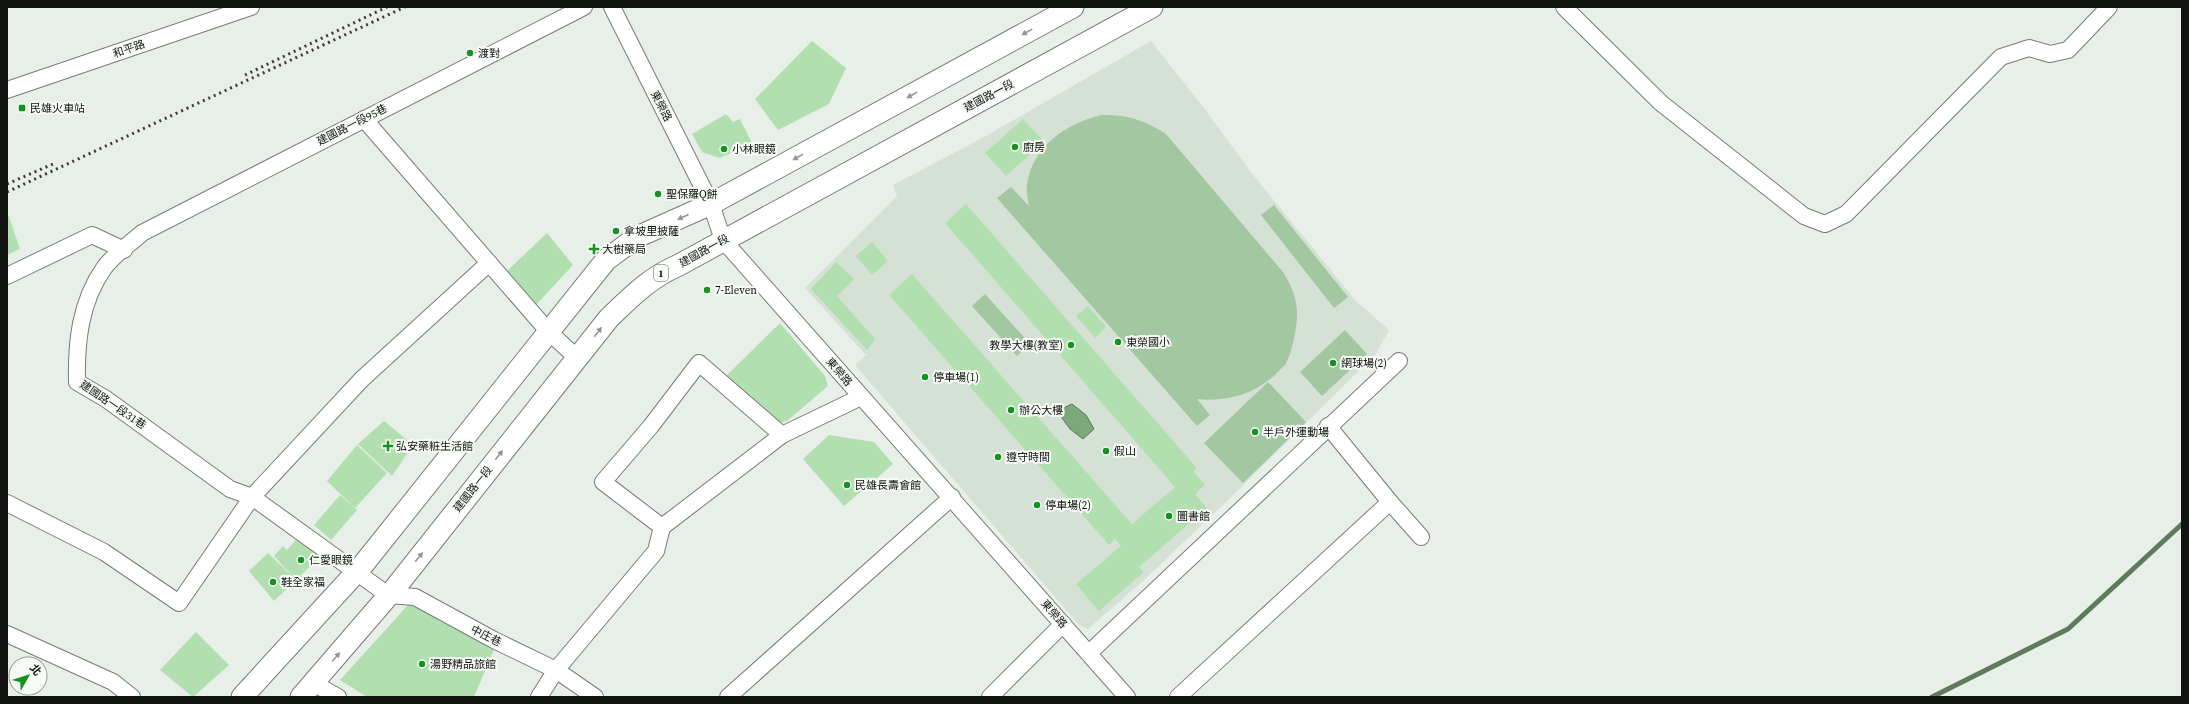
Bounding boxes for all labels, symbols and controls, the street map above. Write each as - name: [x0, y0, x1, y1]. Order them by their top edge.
- one-way arrow: [1021, 29, 1032, 36]
- street label: 和平路: [111, 37, 147, 61]
- place label: 渡對: [478, 46, 500, 61]
- marker: 渡對: [465, 48, 475, 58]
- street label: 建國路一段: [961, 76, 1017, 116]
- street label: 東榮路: [647, 88, 675, 124]
- one-way arrow: [907, 91, 918, 98]
- place label: 民雄火車站: [30, 101, 85, 116]
- street label: 建國路一段95巷: [314, 101, 390, 149]
- marker: 民雄火車站: [17, 103, 27, 113]
- place label: 廚房: [1023, 140, 1045, 155]
- place label: 小林眼鏡: [732, 142, 776, 157]
- marker: 廚房: [1010, 142, 1020, 152]
- marker: 小林眼鏡: [719, 144, 729, 154]
- one-way arrow: [792, 153, 804, 160]
- place label: 聖保羅Q餅: [666, 187, 718, 202]
- marker: 聖保羅Q餅: [653, 189, 663, 199]
- one-way arrow: [677, 213, 689, 220]
- place label: 拿坡里披薩: [624, 224, 679, 239]
- marker: 拿坡里披薩: [611, 226, 621, 236]
- street label: 建國路一段: [676, 231, 732, 271]
- place label: 大樹藥局: [602, 242, 646, 257]
- marker: 大樹藥局: [589, 244, 599, 254]
- road number: 1: [654, 265, 668, 281]
- place label: 7-Eleven: [715, 283, 757, 298]
- marker: 7-Eleven: [702, 285, 712, 295]
- one-way arrow: [594, 326, 603, 337]
- place label: 東榮國小: [1126, 335, 1170, 350]
- marker: 東榮國小: [1113, 337, 1123, 347]
- place label: 教學大樓(教室): [990, 338, 1063, 353]
- marker: 教學大樓(教室): [1066, 340, 1076, 350]
- street label: 東榮路: [823, 355, 855, 389]
- place label: 網球場(2): [1341, 356, 1387, 371]
- marker: 網球場(2): [1328, 358, 1338, 368]
- place label: 停車場(1): [933, 370, 979, 385]
- marker: 停車場(1): [920, 372, 930, 382]
- street label: 建國路一段31巷: [77, 377, 149, 433]
- place label: 辦公大樓: [1019, 403, 1063, 418]
- marker: 辦公大樓: [1006, 405, 1016, 415]
- place label: 半戶外運動場: [1263, 425, 1329, 440]
- marker: 半戶外運動場: [1250, 427, 1260, 437]
- place label: 弘安藥粧生活館: [396, 439, 473, 454]
- marker: 弘安藥粧生活館: [383, 441, 393, 451]
- place label: 假山: [1114, 444, 1136, 459]
- marker: 假山: [1101, 446, 1111, 456]
- one-way arrow: [495, 449, 504, 460]
- place label: 遵守時間: [1006, 450, 1050, 465]
- marker: 遵守時間: [993, 452, 1003, 462]
- street label: 建國路一段: [450, 463, 496, 515]
- place label: 民雄長壽會館: [855, 478, 921, 493]
- marker: 民雄長壽會館: [842, 480, 852, 490]
- place label: 停車場(2): [1045, 498, 1091, 513]
- marker: 停車場(2): [1032, 500, 1042, 510]
- place label: 圖書館: [1177, 509, 1210, 524]
- marker: 圖書館: [1164, 511, 1174, 521]
- one-way arrow: [415, 552, 423, 563]
- place label: 仁愛眼鏡: [309, 553, 353, 568]
- marker: 仁愛眼鏡: [296, 555, 306, 565]
- place label: 鞋全家福: [281, 575, 325, 590]
- marker: 鞋全家福: [268, 577, 278, 587]
- street label: 東榮路: [1038, 597, 1070, 631]
- street label: 中庄巷: [468, 622, 504, 650]
- one-way arrow: [331, 651, 340, 662]
- north arrow: [8, 656, 48, 696]
- place label: 湯野精品旅館: [430, 657, 496, 672]
- marker: 湯野精品旅館: [417, 659, 427, 669]
- text: 北: [26, 661, 45, 679]

